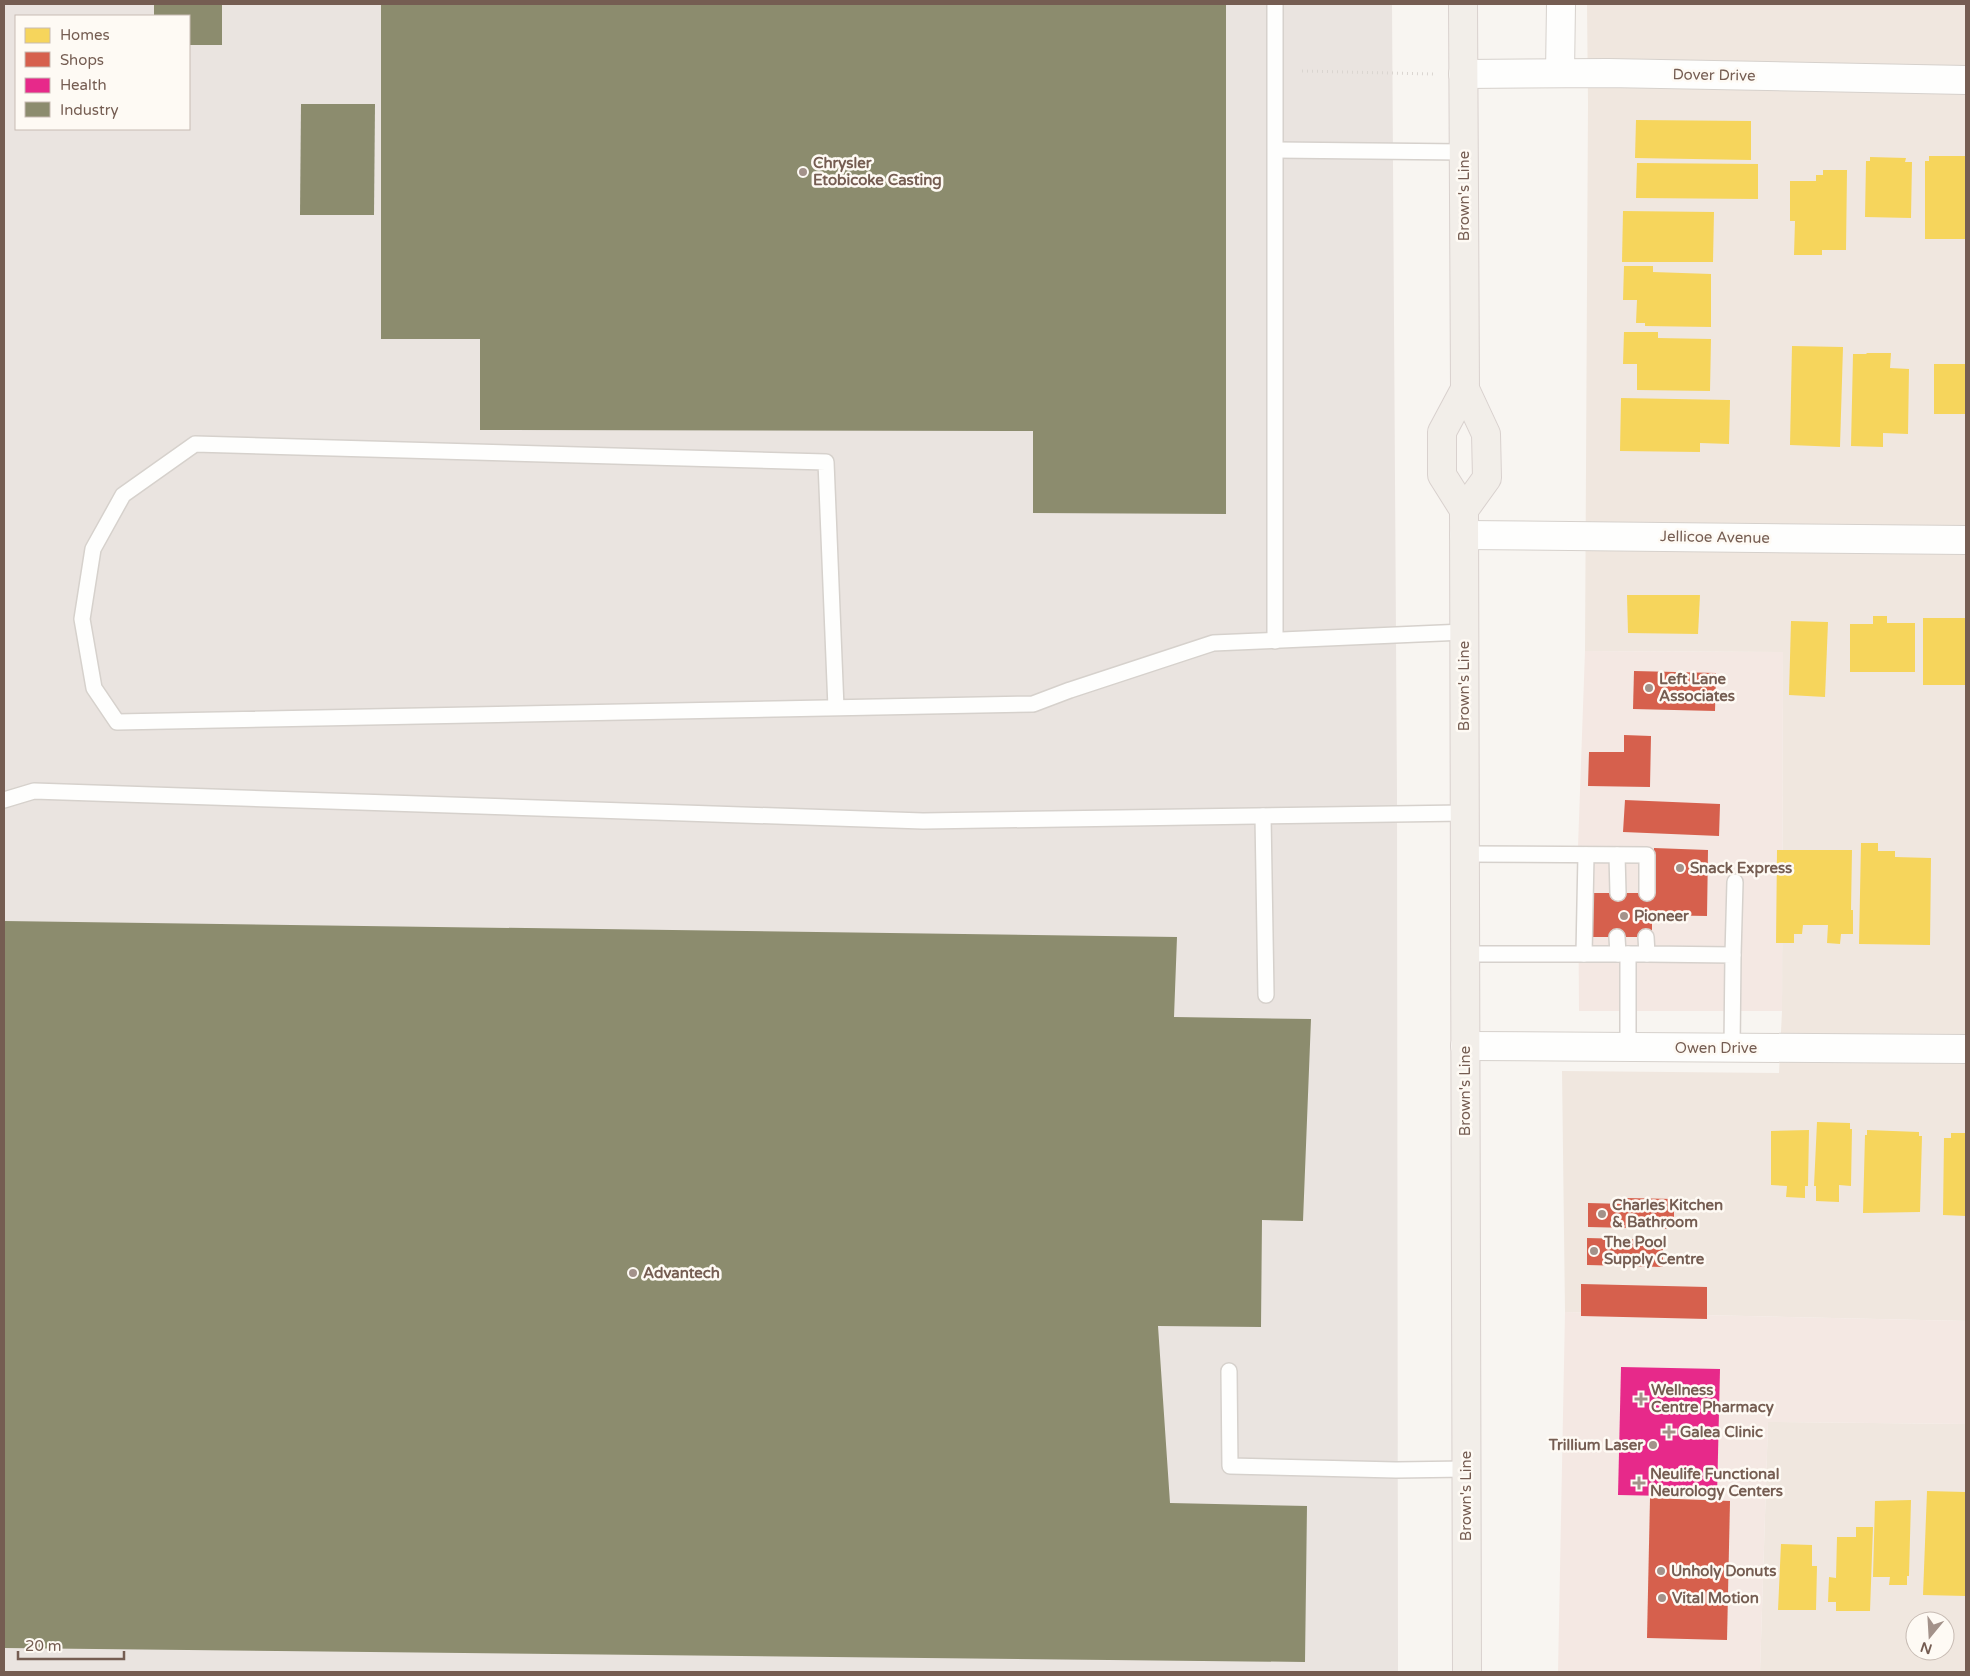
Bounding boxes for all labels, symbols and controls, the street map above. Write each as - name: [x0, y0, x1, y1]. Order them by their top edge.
- legend: [15, 15, 190, 130]
- text: Homes: [60, 26, 110, 44]
- text: Shops: [60, 51, 104, 69]
- street label: Dover Drive: [1672, 65, 1756, 85]
- text: Health: [60, 76, 107, 94]
- text: Industry: [60, 101, 119, 119]
- street label: Brown's Line: [1455, 151, 1473, 241]
- place label: Chrysler Etobicoke Casting: [813, 154, 942, 190]
- marker: Chrysler Etobicoke Casting: [797, 166, 809, 178]
- street label: Jellicoe Avenue: [1660, 527, 1770, 547]
- street label: Brown's Line: [1455, 641, 1473, 731]
- place label: Left Lane Associates: [1659, 670, 1735, 705]
- marker: Left Lane Associates: [1643, 682, 1655, 694]
- place label: Snack Express: [1690, 859, 1792, 878]
- marker: Snack Express: [1674, 862, 1686, 874]
- place label: Pioneer: [1634, 907, 1689, 925]
- marker: Pioneer: [1618, 910, 1630, 922]
- street label: Owen Drive: [1675, 1039, 1757, 1057]
- street label: Brown's Line: [1456, 1046, 1474, 1136]
- place label: Charles Kitchen & Bathroom: [1612, 1196, 1723, 1231]
- marker: Charles Kitchen & Bathroom: [1596, 1208, 1608, 1220]
- place label: The Pool Supply Centre: [1603, 1233, 1705, 1269]
- marker: The Pool Supply Centre: [1588, 1245, 1600, 1257]
- place label: Advantech: [643, 1264, 720, 1282]
- marker: Advantech: [627, 1267, 639, 1279]
- place label: Wellness Centre Pharmacy: [1651, 1381, 1774, 1417]
- marker: Wellness Centre Pharmacy: [1635, 1393, 1647, 1405]
- place label: Galea Clinic: [1680, 1423, 1763, 1441]
- marker: Galea Clinic: [1662, 1425, 1676, 1439]
- place label: Trillium Laser: [1548, 1436, 1643, 1454]
- marker: Trillium Laser: [1647, 1439, 1659, 1451]
- street label: Brown's Line: [1457, 1451, 1475, 1541]
- place label: Neulife Functional Neurology Centers: [1650, 1465, 1783, 1501]
- marker: Neulife Functional Neurology Centers: [1632, 1476, 1646, 1490]
- place label: Unholy Donuts: [1671, 1562, 1776, 1581]
- marker: Unholy Donuts: [1655, 1565, 1667, 1577]
- place label: Vital Motion: [1672, 1589, 1759, 1607]
- marker: Vital Motion: [1656, 1592, 1668, 1604]
- north arrow: [1905, 1611, 1955, 1661]
- scale bar: [18, 1628, 124, 1660]
- text: 20 m: [25, 1637, 62, 1655]
- text: N: [1918, 1638, 1934, 1658]

